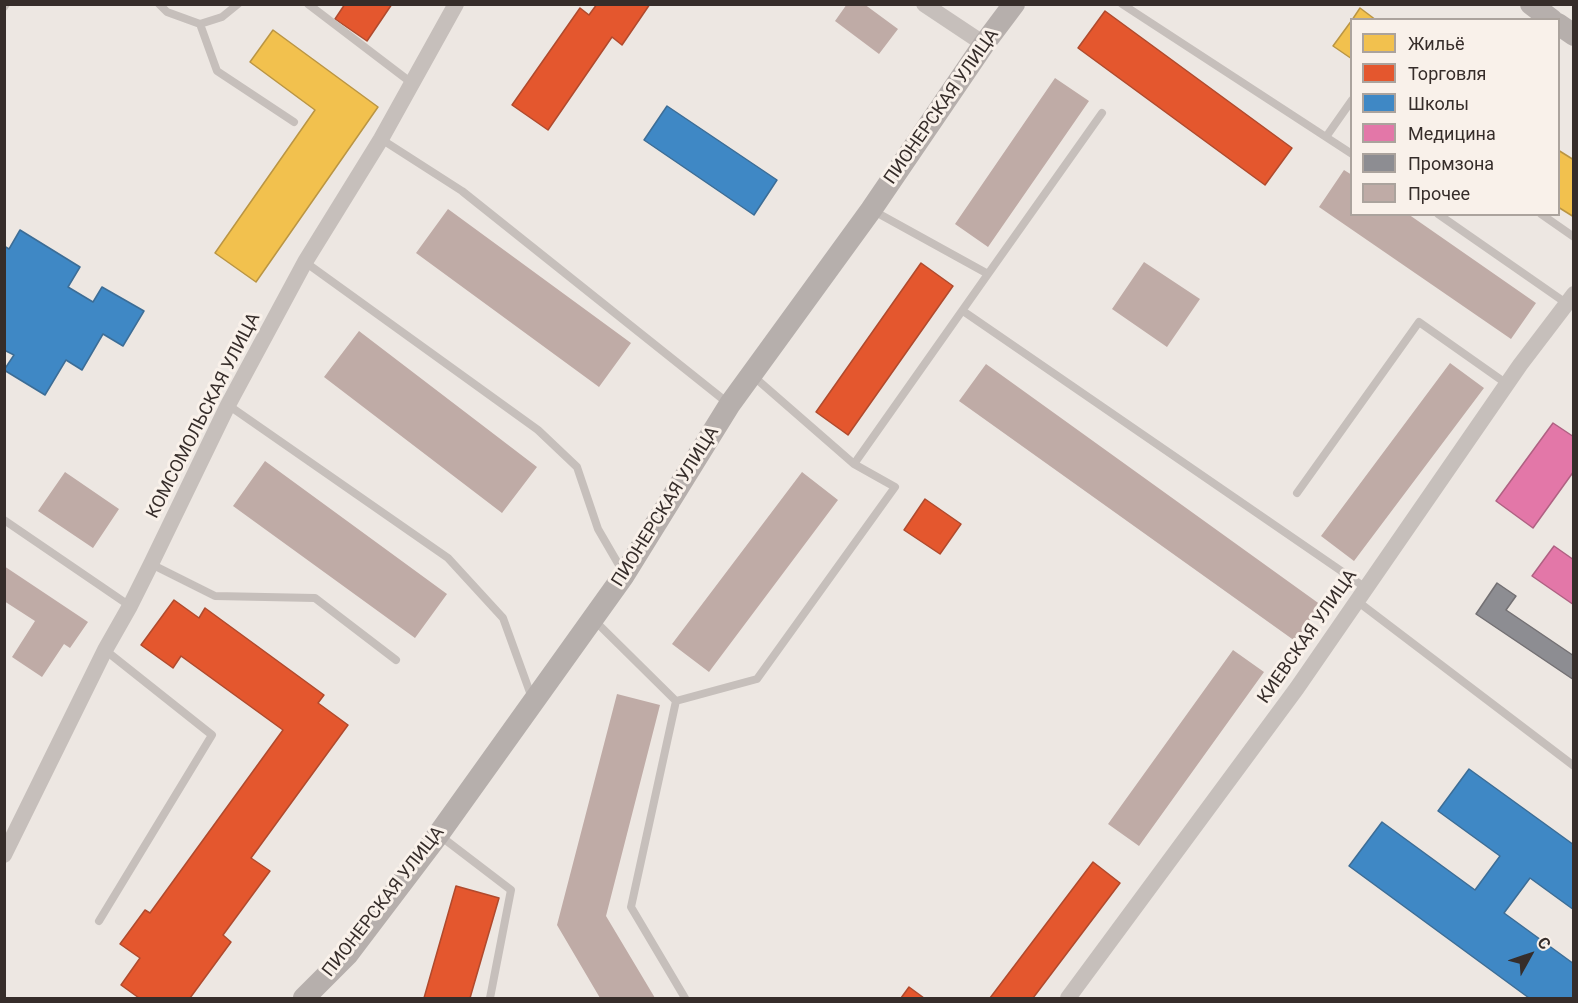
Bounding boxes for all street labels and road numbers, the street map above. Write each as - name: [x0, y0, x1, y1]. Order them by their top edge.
- street label: ПИОНЕРСКАЯ УЛИЦА: [880, 25, 1004, 189]
- street label: КОМСОМОЛЬСКАЯ УЛИЦА: [143, 310, 265, 522]
- street label: ПИОНЕРСКАЯ УЛИЦА: [608, 423, 724, 591]
- street label: КИЕВСКАЯ УЛИЦА: [1254, 566, 1362, 708]
- street label: ПИОНЕРСКАЯ УЛИЦА: [319, 822, 449, 982]

